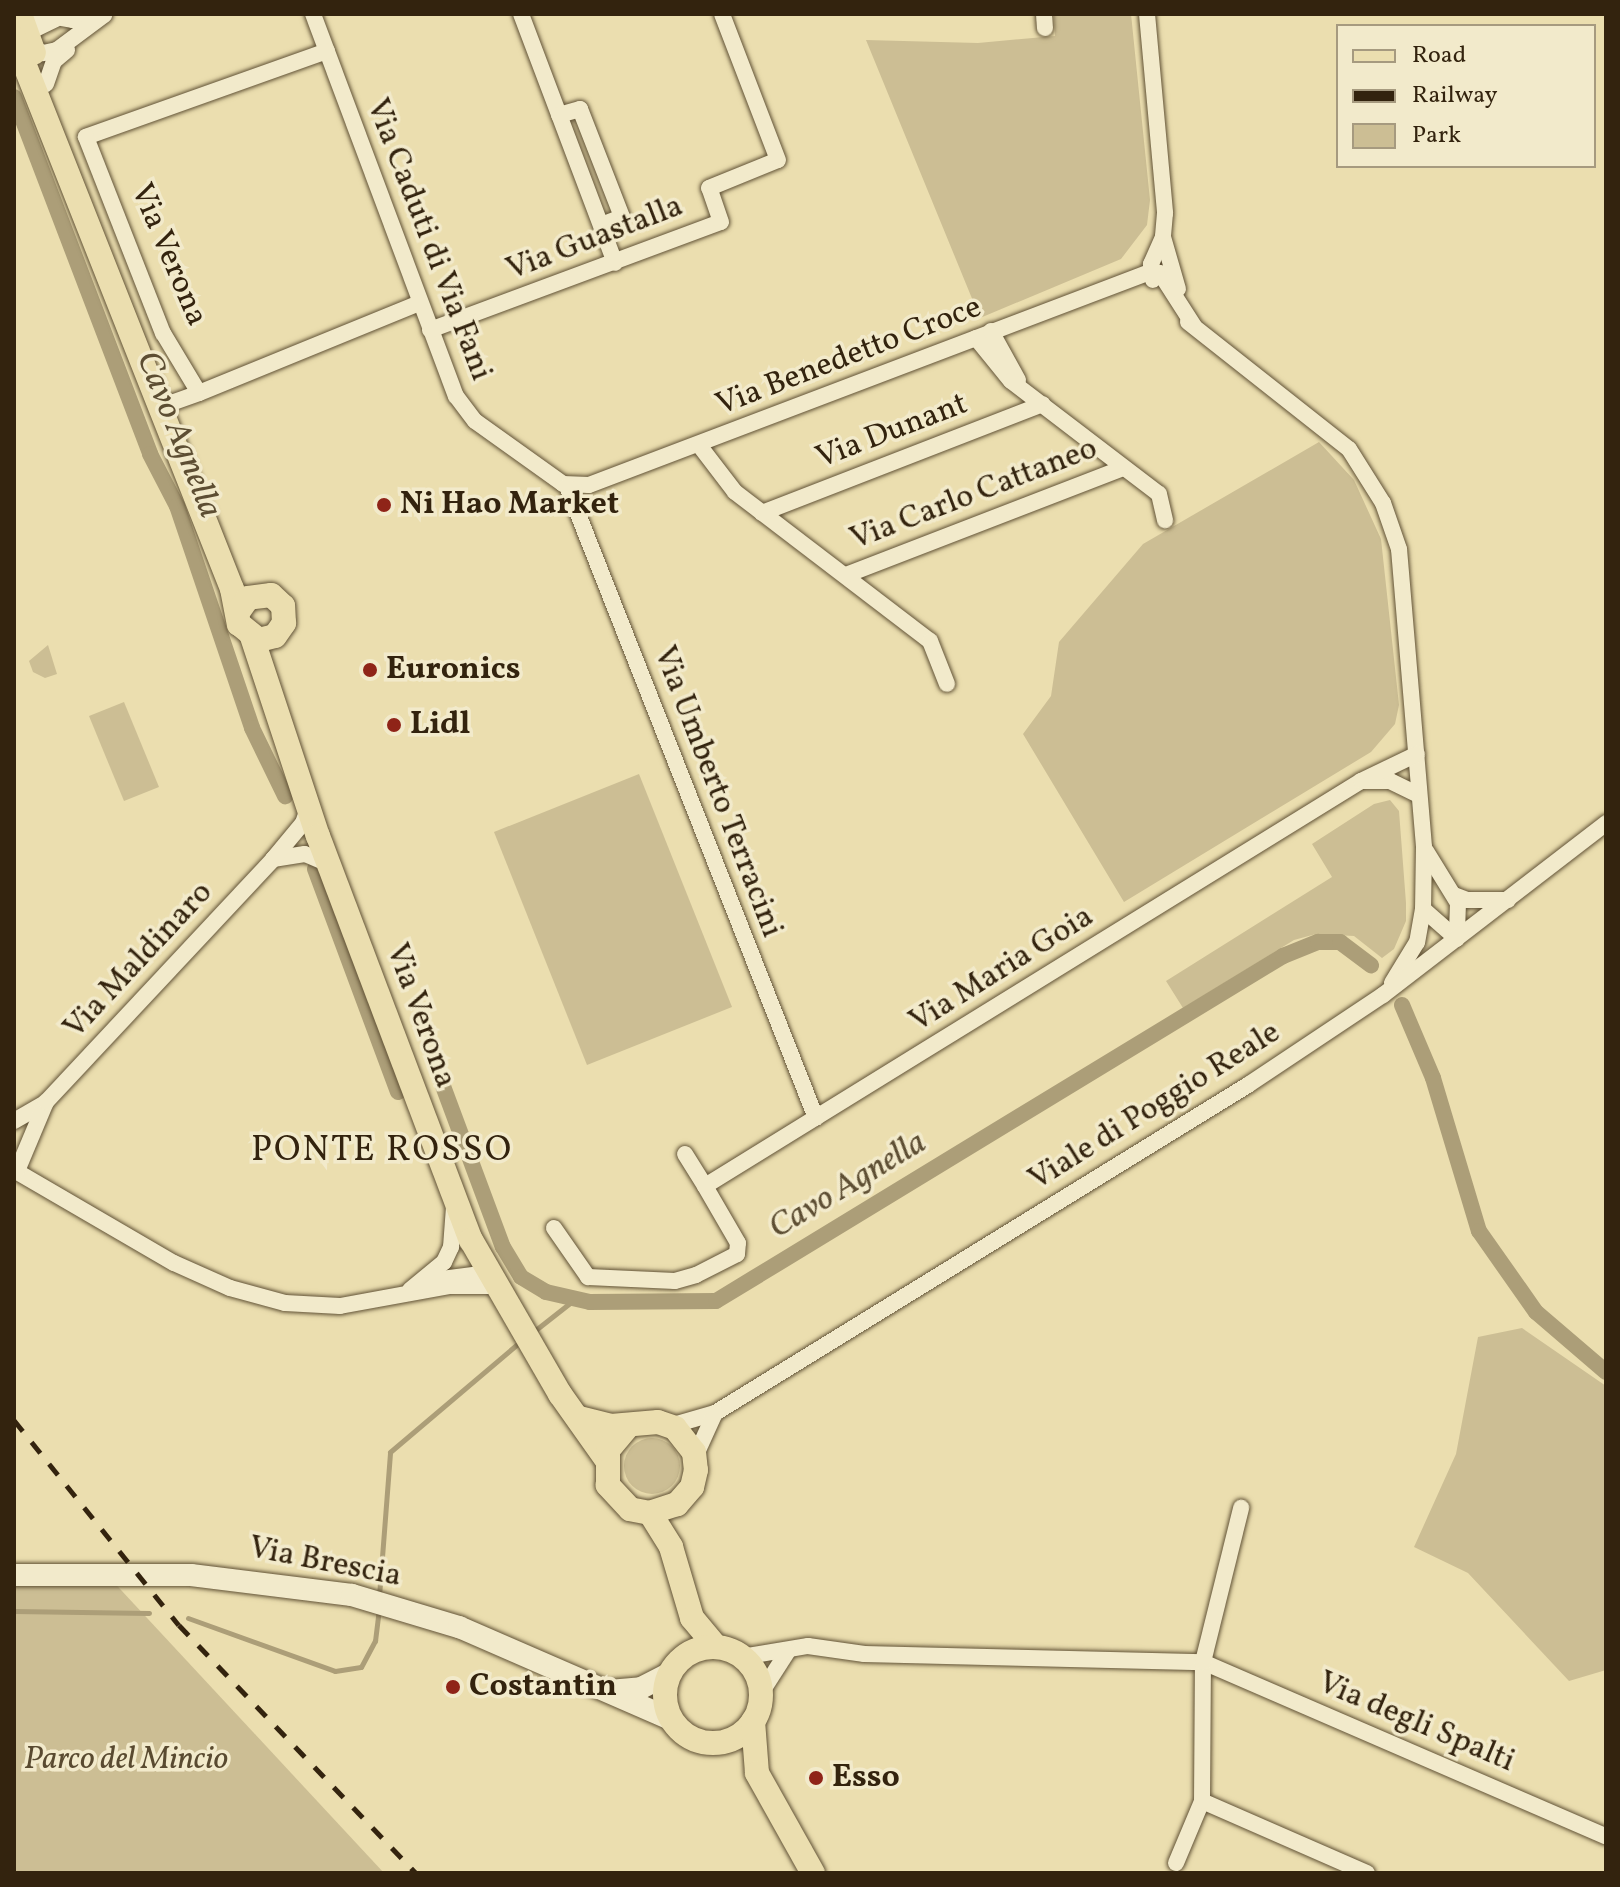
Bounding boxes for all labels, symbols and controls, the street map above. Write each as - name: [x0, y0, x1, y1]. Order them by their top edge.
- legend: [1336, 24, 1596, 168]
- text: Road: [1412, 39, 1466, 73]
- text: Railway: [1412, 79, 1498, 113]
- street label: Via Caduti di Via Fani: [356, 93, 500, 387]
- text: Park: [1412, 119, 1461, 153]
- street label: Via Verona: [121, 178, 215, 332]
- street label: Via Guastalla: [501, 188, 689, 290]
- street label: Via Benedetto Croce: [711, 289, 987, 425]
- water label: Cavo Agnella: [126, 346, 230, 524]
- street label: Via Dunant: [811, 386, 973, 478]
- street label: Via Carlo Cattaneo: [845, 430, 1103, 560]
- place label: Ni Hao Market: [400, 486, 619, 524]
- marker: Ni Hao Market: [375, 496, 393, 514]
- street label: Via Umberto Terracini: [644, 641, 790, 943]
- place label: Euronics: [386, 651, 520, 689]
- marker: Euronics: [361, 661, 379, 679]
- place label: Lidl: [410, 706, 470, 744]
- marker: Lidl: [385, 716, 403, 734]
- street label: Via Maldinaro: [56, 874, 222, 1048]
- street label: Via Maria Goia: [903, 898, 1101, 1042]
- street label: Via Verona: [376, 938, 464, 1094]
- street label: Viale di Poggio Reale: [1022, 1014, 1288, 1200]
- water label: Cavo Agnella: [762, 1123, 934, 1249]
- district label: PONTE ROSSO: [251, 1130, 513, 1174]
- street label: Via Brescia: [246, 1529, 404, 1597]
- street label: Via degli Spalti: [1312, 1664, 1520, 1782]
- place label: Costantin: [469, 1668, 617, 1706]
- marker: Costantin: [444, 1678, 462, 1696]
- park label: Parco del Mincio: [24, 1741, 228, 1779]
- place label: Esso: [832, 1759, 900, 1797]
- marker: Esso: [807, 1769, 825, 1787]

